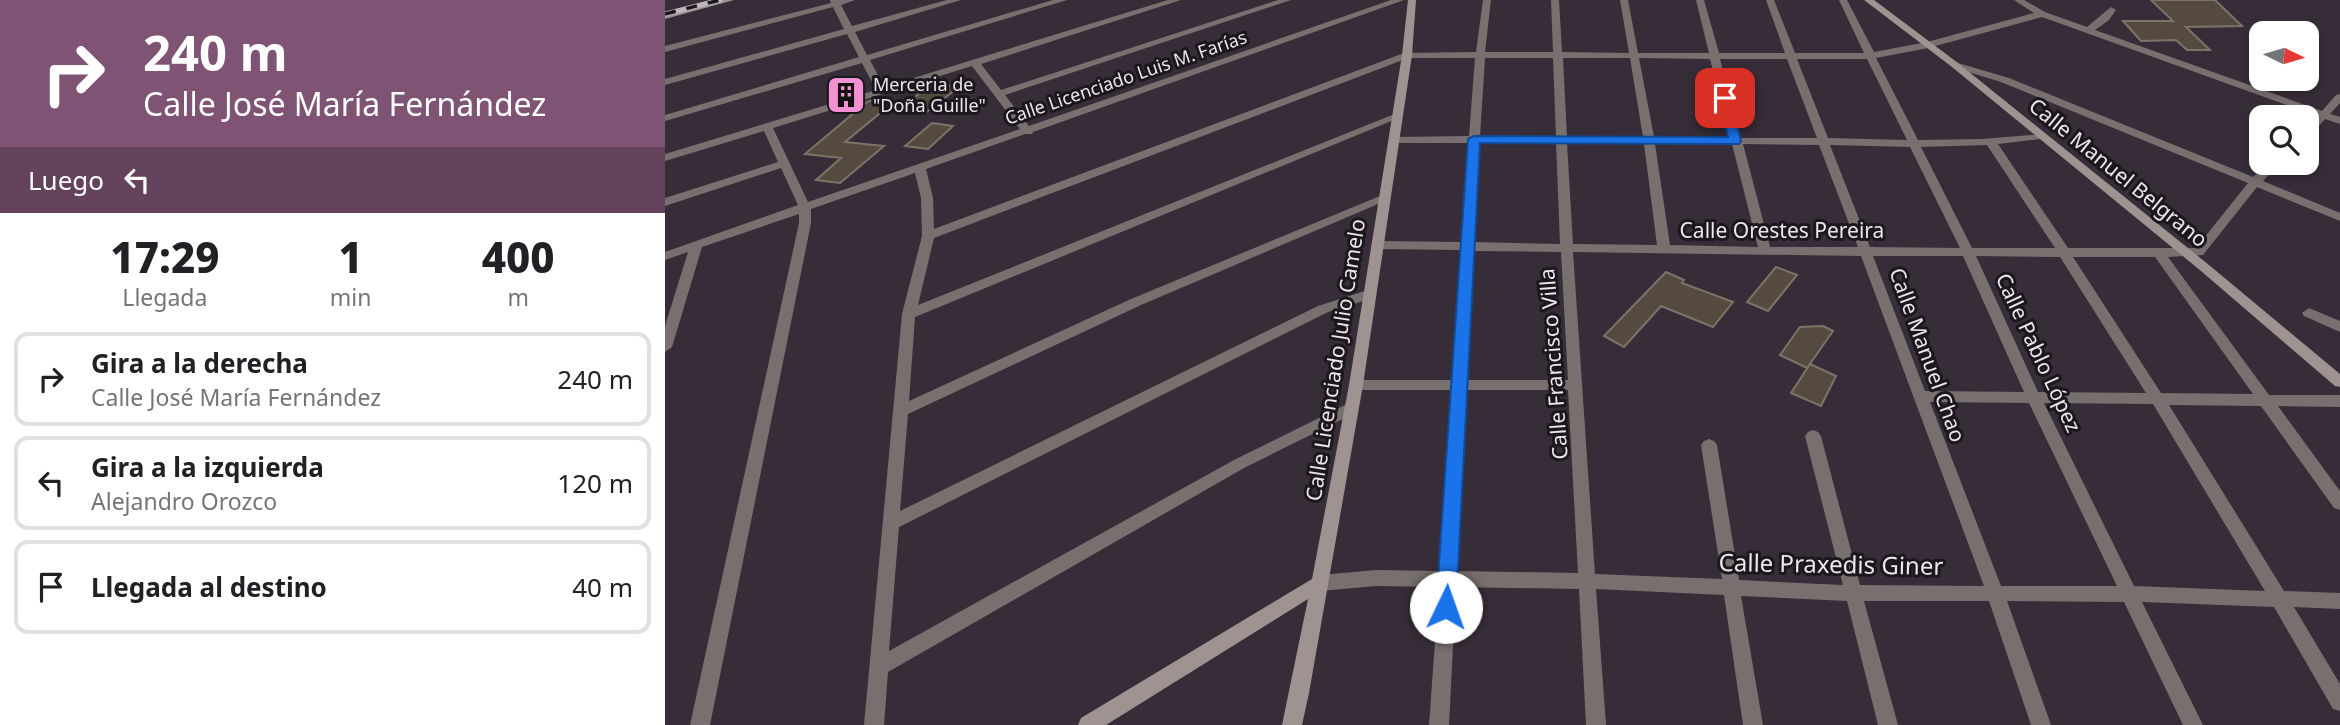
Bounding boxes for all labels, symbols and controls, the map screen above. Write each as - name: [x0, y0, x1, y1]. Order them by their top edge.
- text: 240 m: [143, 19, 288, 85]
- north arrow: [2249, 21, 2319, 91]
- map controls: [2249, 21, 2319, 175]
- street label: Calle Licenciado Luis M. Farías: [1002, 24, 1250, 130]
- icon: right: [28, 28, 119, 119]
- pin: [1695, 68, 1755, 128]
- place label: Merceria de "Doña Guille": [873, 72, 986, 117]
- building icon: Merceria de "Doña Guille": [825, 74, 867, 116]
- icon: arrive: [1706, 79, 1744, 117]
- text: Calle José María Fernández: [143, 82, 546, 125]
- street label: Calle Manuel Belgrano: [2023, 91, 2214, 253]
- button: search: [2249, 105, 2319, 175]
- icon: left: [118, 161, 156, 199]
- text: Luego: [28, 162, 104, 198]
- street label: Calle Orestes Pereira: [1680, 216, 1884, 244]
- street label: Calle Licenciado Julio Camelo: [1299, 217, 1371, 503]
- text: 17:29: [110, 228, 219, 285]
- text: 1: [338, 228, 363, 285]
- text: 400: [482, 228, 555, 285]
- street label: Calle Manuel Chao: [1883, 264, 1972, 446]
- street label: Calle Francisco Villa: [1532, 268, 1574, 461]
- street label: Calle Pablo López: [1990, 269, 2088, 437]
- text: Llegada: [122, 281, 207, 313]
- text: min: [330, 281, 371, 313]
- text: m: [507, 281, 529, 313]
- text: Gira a la derecha: [91, 345, 308, 381]
- icon: right: [32, 360, 70, 398]
- text: 240 m: [557, 361, 633, 397]
- text: Calle José María Fernández: [91, 381, 381, 413]
- text: Gira a la izquierda: [91, 449, 324, 485]
- icon: left: [32, 464, 70, 502]
- text: 120 m: [557, 465, 633, 501]
- text: Alejandro Orozco: [91, 485, 277, 517]
- street label: Calle Praxedis Giner: [1718, 545, 1944, 582]
- icon: arrive: [32, 568, 70, 606]
- text: Llegada al destino: [91, 569, 327, 605]
- text: 40 m: [572, 569, 633, 605]
- position arrow: [1409, 570, 1483, 644]

